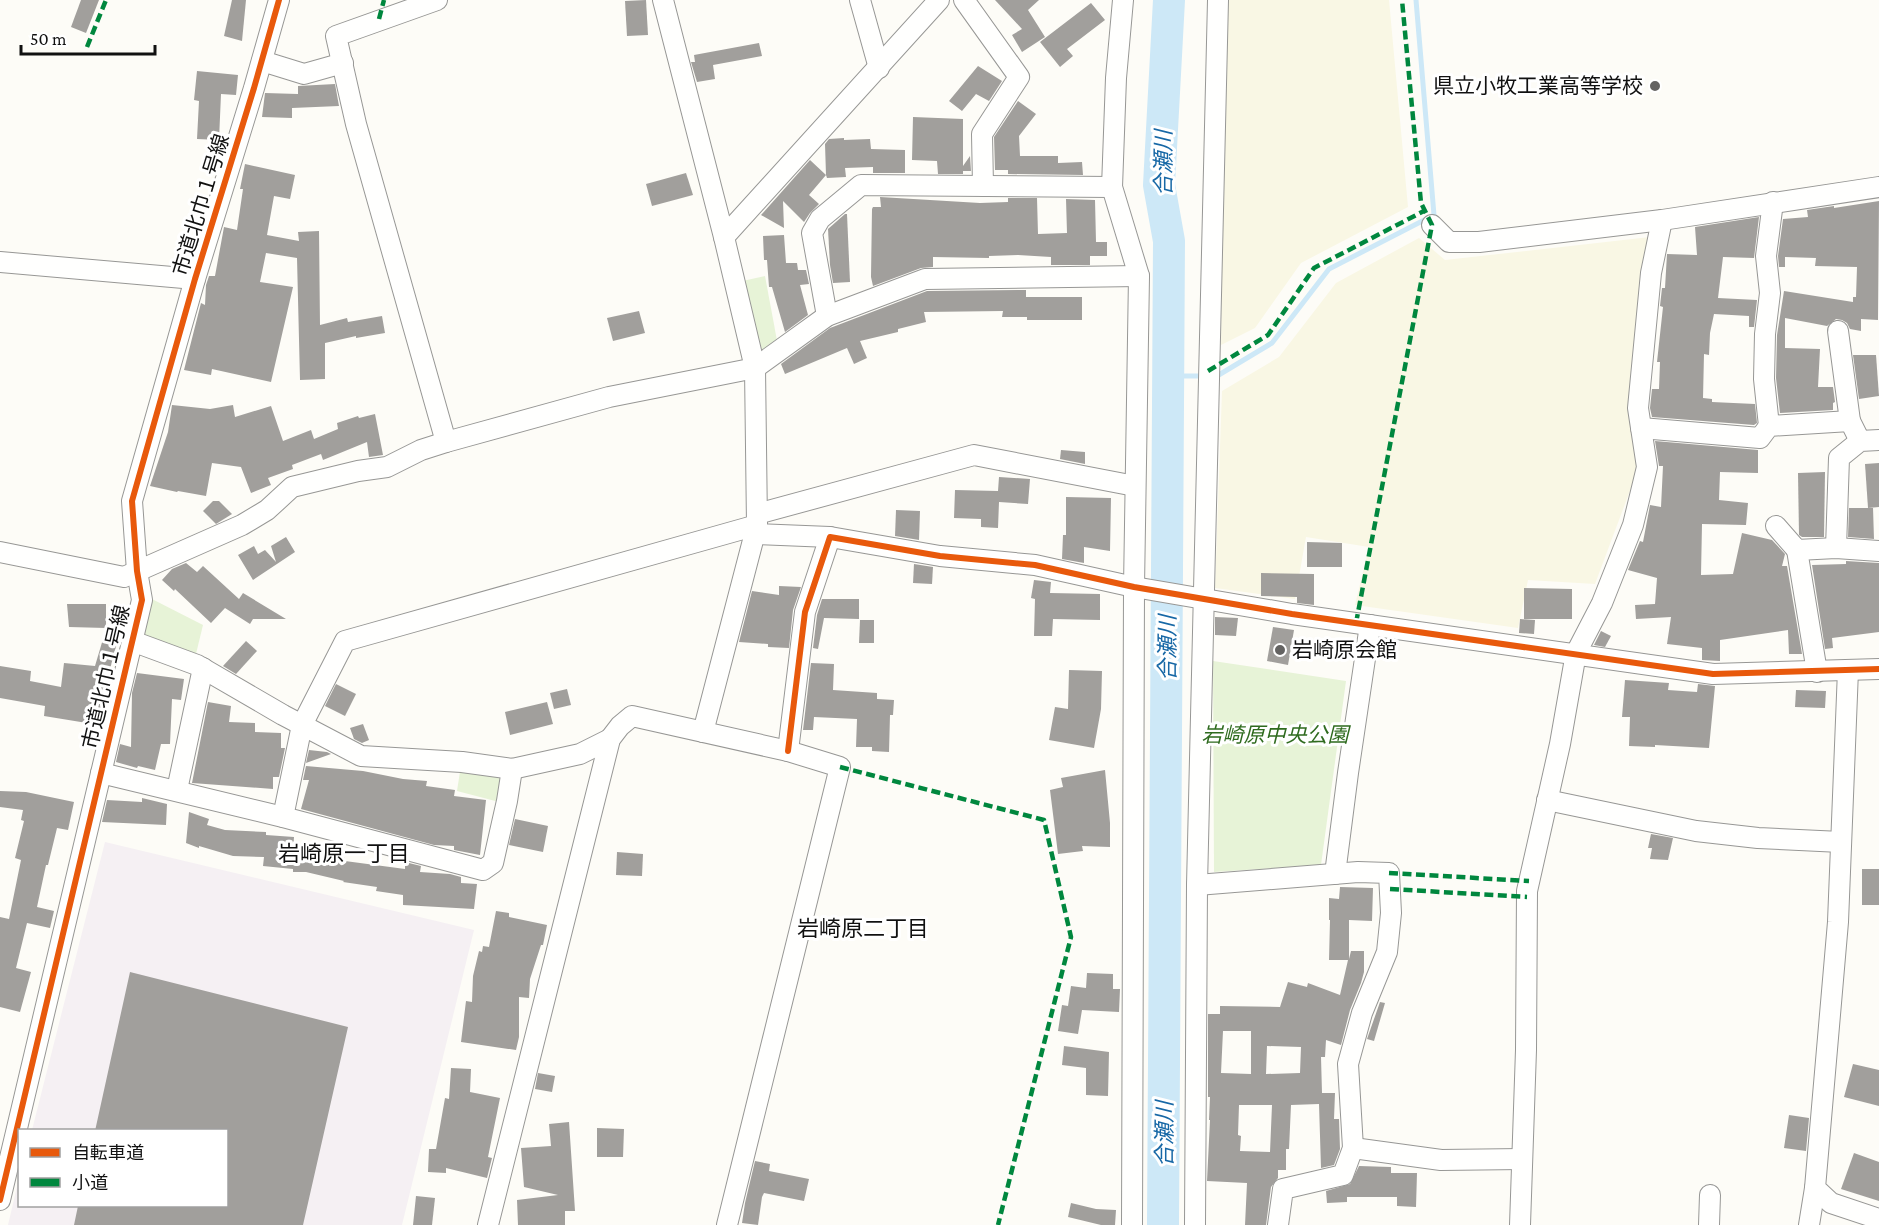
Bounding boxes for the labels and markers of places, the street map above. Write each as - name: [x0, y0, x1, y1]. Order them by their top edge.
- place label: 県立小牧工業高等学校: [1433, 74, 1643, 98]
- marker: 県立小牧工業高等学校: [1648, 79, 1662, 93]
- place label: 岩崎原会館: [1292, 638, 1397, 662]
- marker: 岩崎原会館: [1273, 643, 1287, 657]

